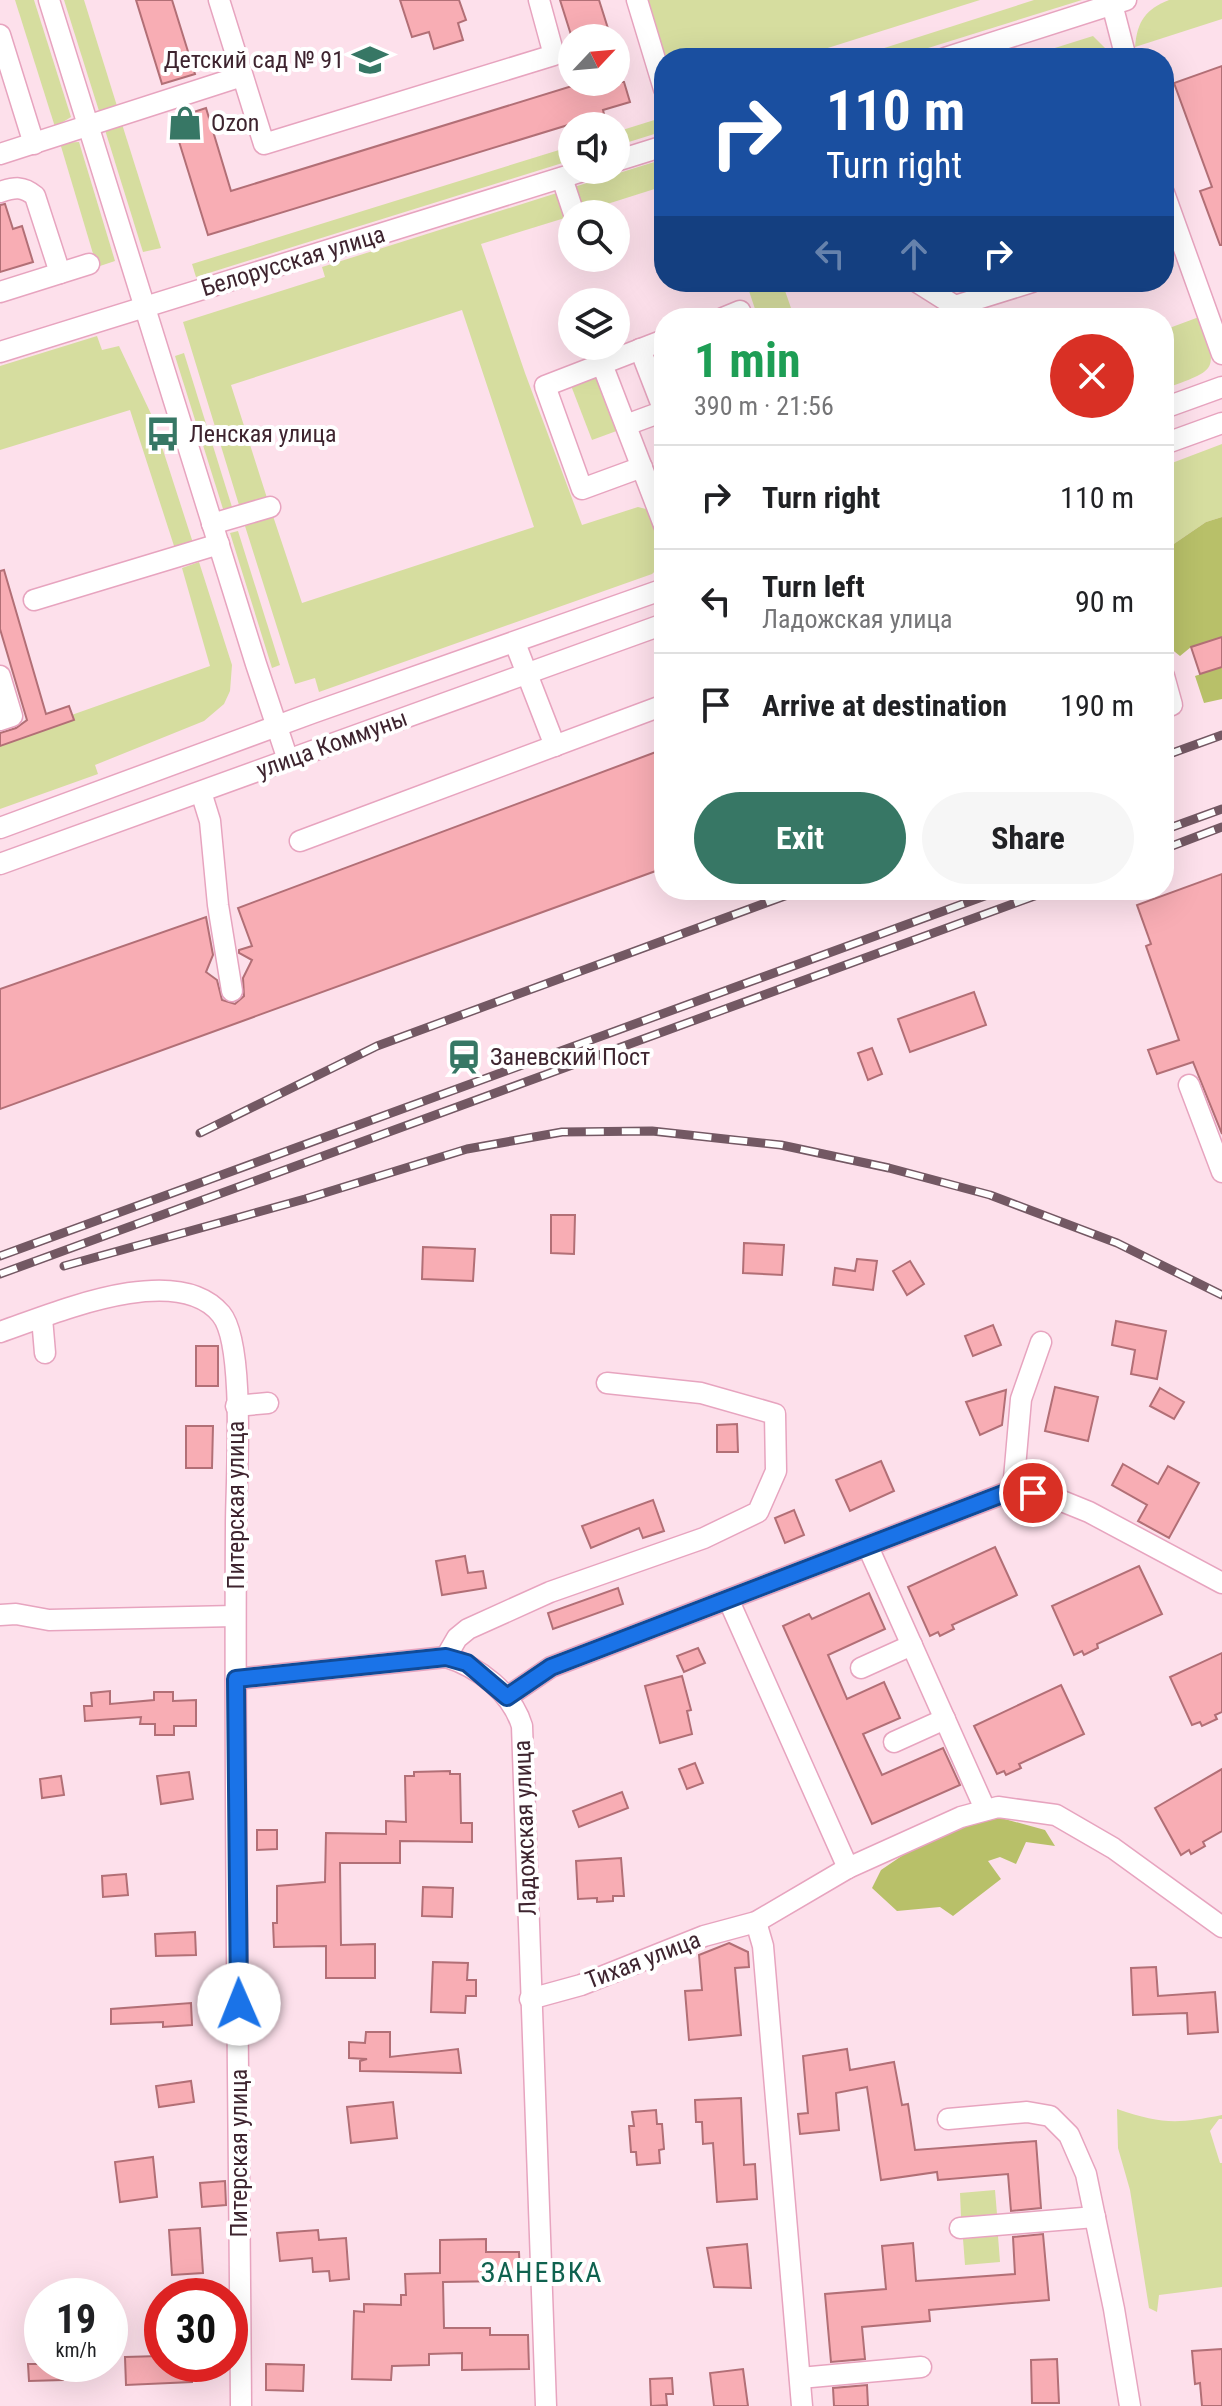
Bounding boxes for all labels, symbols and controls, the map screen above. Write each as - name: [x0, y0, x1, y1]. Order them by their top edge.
- north arrow: [558, 24, 630, 96]
- map controls: [558, 24, 630, 360]
- school or university icon: Детский сад № 91: [351, 41, 389, 79]
- place label: Детский сад № 91: [164, 46, 344, 74]
- text: 110 m: [826, 78, 965, 144]
- icon: right: [694, 80, 798, 184]
- shop icon: Ozon: [166, 104, 204, 142]
- place label: Ozon: [211, 109, 259, 137]
- button: sound: [558, 112, 630, 184]
- text: Turn right: [826, 145, 962, 187]
- button: search: [558, 200, 630, 272]
- street label: Белорусская улица: [198, 220, 388, 302]
- icon: left: [808, 232, 852, 276]
- icon: ahead: [892, 232, 936, 276]
- icon: right: [976, 232, 1020, 276]
- button: layers: [558, 288, 630, 360]
- text: 1 min: [694, 332, 801, 389]
- button: close: [1050, 334, 1134, 418]
- text: 390 m · 21:56: [694, 391, 834, 421]
- bus stop icon: Ленская улица: [144, 415, 182, 453]
- place label: Ленская улица: [189, 420, 337, 448]
- icon: right: [694, 475, 738, 519]
- text: Turn right: [762, 480, 880, 515]
- text: 110 m: [1060, 480, 1134, 515]
- text: Turn left: [762, 569, 865, 604]
- icon: left: [694, 579, 738, 623]
- text: 90 m: [1075, 584, 1134, 619]
- text: Ладожская улица: [762, 604, 953, 634]
- icon: arrive: [694, 683, 738, 727]
- text: Arrive at destination: [762, 688, 1007, 723]
- text: 190 m: [1060, 688, 1134, 723]
- street label: улица Коммуны: [253, 704, 411, 784]
- button: Exit: [694, 792, 906, 884]
- button: Share: [922, 792, 1134, 884]
- station icon: Заневский Пост: [445, 1038, 483, 1076]
- place label: Заневский Пост: [490, 1043, 650, 1071]
- street label: Питерская улица: [222, 1421, 250, 1589]
- pin: [999, 1459, 1067, 1527]
- icon: arrive: [1011, 1471, 1055, 1515]
- street label: Ладожская улица: [508, 1740, 542, 1916]
- street label: Тихая улица: [582, 1925, 704, 1995]
- position arrow: [197, 1962, 281, 2046]
- street label: Питерская улица: [225, 2069, 253, 2237]
- district label: ЗАНЕВКА: [480, 2256, 604, 2289]
- speed limit sign: 30: [144, 2278, 248, 2382]
- text: 19: [56, 2296, 96, 2343]
- text: km/h: [55, 2338, 97, 2362]

